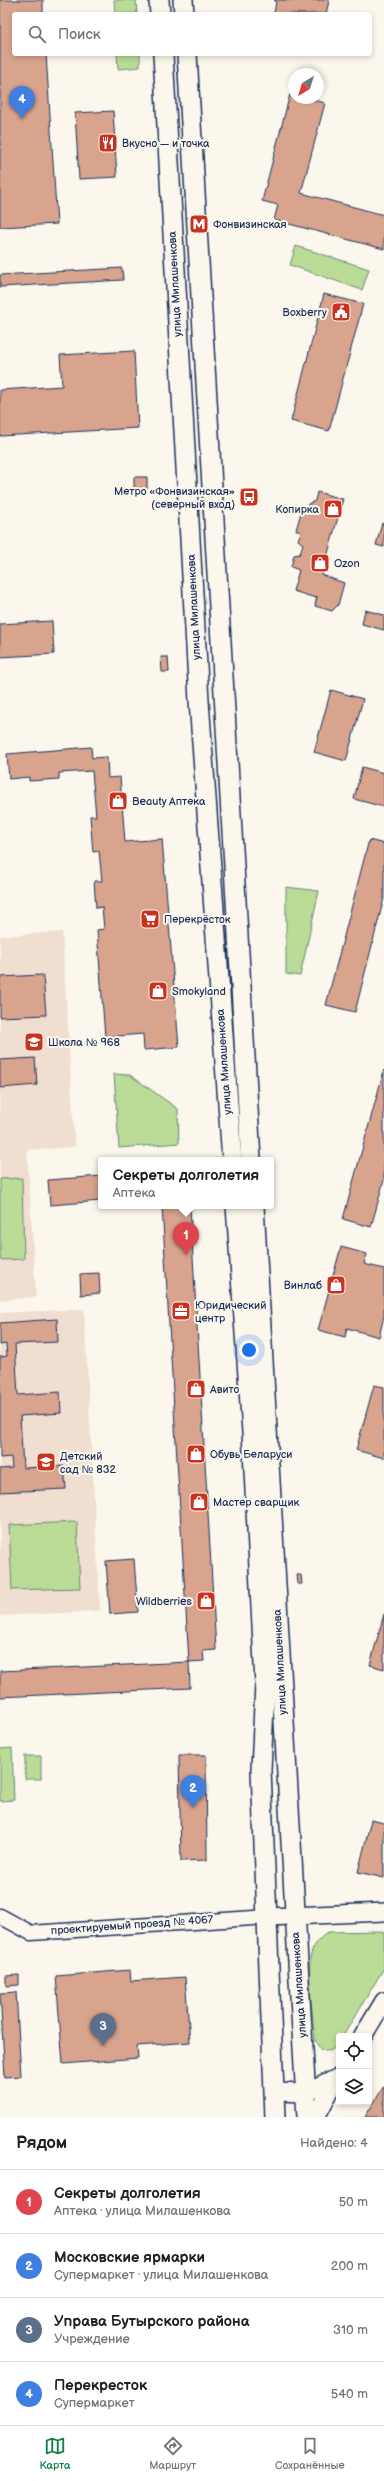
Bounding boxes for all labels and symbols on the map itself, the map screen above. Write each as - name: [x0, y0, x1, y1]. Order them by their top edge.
- north arrow: [288, 68, 324, 104]
- pin: 4: [9, 86, 35, 119]
- restaurant icon: Вкусно — и точка: [97, 132, 119, 154]
- place label: Вкусно — и точка: [122, 137, 210, 150]
- metro station icon: Фонвизинская: [188, 213, 210, 235]
- place label: Фонвизинская: [213, 218, 287, 231]
- street label: улица Милашенкова: [166, 230, 184, 337]
- public building icon: Boxberry: [330, 301, 352, 323]
- place label: Boxberry: [282, 306, 327, 319]
- place label: Метро «Фонвизинская» (северный вход): [114, 485, 235, 511]
- bus stop icon: Метро «Фонвизинская» (северный вход): [238, 486, 260, 508]
- shop icon: Копирка: [322, 498, 344, 520]
- place label: Копирка: [275, 503, 319, 516]
- shop icon: Ozon: [309, 552, 331, 574]
- street label: улица Милашенкова: [185, 553, 203, 660]
- place label: Ozon: [334, 557, 360, 570]
- shop icon: Beauty Аптека: [107, 790, 129, 812]
- place label: Beauty Аптека: [132, 795, 206, 808]
- supermarket icon: Перекрёсток: [139, 908, 161, 930]
- place label: Перекрёсток: [164, 913, 231, 926]
- shop icon: Smokyland: [147, 980, 169, 1002]
- place label: Smokyland: [172, 985, 226, 998]
- street label: улица Милашенкова: [214, 1008, 234, 1115]
- school or university icon: Школа № 968: [23, 1031, 45, 1053]
- place label: Школа № 968: [48, 1036, 120, 1049]
- pin: 1: [173, 1222, 199, 1255]
- shop icon: Винлаб: [325, 1274, 347, 1296]
- place label: Винлаб: [284, 1279, 322, 1292]
- place label: Юридический центр: [195, 1299, 266, 1325]
- office icon: Юридический центр: [170, 1300, 192, 1322]
- your location: [239, 1340, 259, 1360]
- shop icon: Авито: [185, 1378, 207, 1400]
- place label: Авито: [209, 1383, 239, 1396]
- shop icon: Обувь Беларуси: [185, 1443, 207, 1465]
- place label: Обувь Беларуси: [210, 1448, 293, 1461]
- place label: Детский сад № 832: [60, 1450, 117, 1476]
- school or university icon: Детский сад № 832: [35, 1451, 57, 1473]
- shop icon: Мастер сварщик: [188, 1491, 210, 1513]
- place label: Мастер сварщик: [213, 1496, 300, 1509]
- shop icon: Wildberries: [195, 1590, 217, 1612]
- place label: Wildberries: [136, 1595, 193, 1608]
- street label: улица Милашенкова: [271, 1608, 289, 1715]
- pin: 2: [180, 1775, 206, 1808]
- street label: проектируемый проезд № 4067: [50, 1913, 214, 1937]
- street label: улица Милашенкова: [289, 1931, 309, 2038]
- pin: 3: [90, 2013, 116, 2046]

